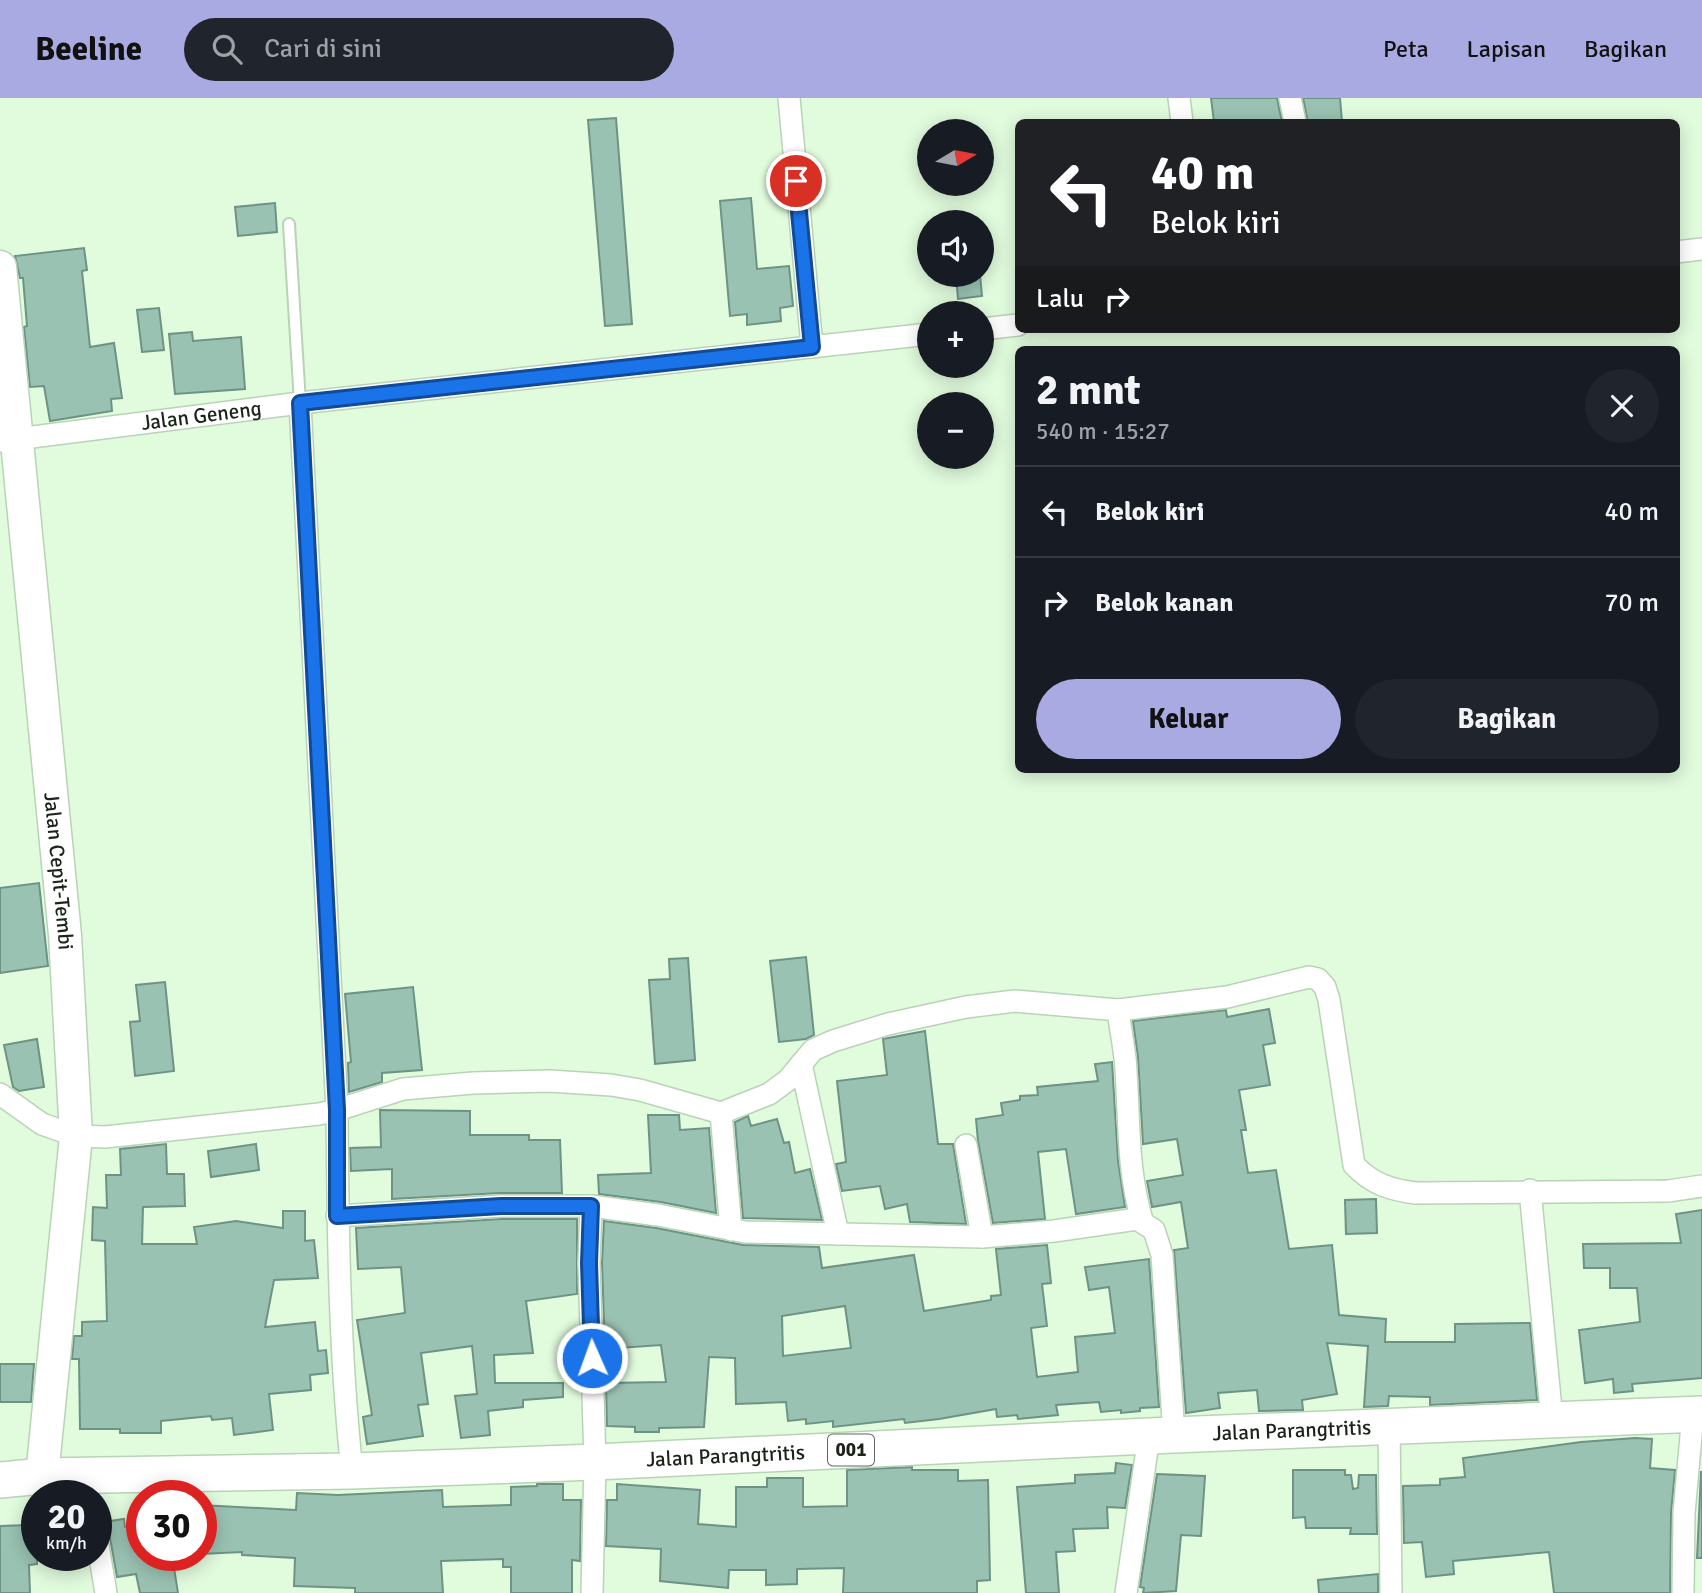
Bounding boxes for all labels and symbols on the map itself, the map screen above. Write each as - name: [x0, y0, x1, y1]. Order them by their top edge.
- north arrow: [917, 119, 994, 196]
- pin: [766, 151, 826, 211]
- street label: Jalan Geneng: [140, 395, 263, 436]
- street label: Jalan Cepit-Tembi: [38, 791, 79, 951]
- position arrow: [555, 1321, 629, 1395]
- street label: Jalan Parangtritis: [1212, 1414, 1372, 1446]
- road number: 001: [828, 1434, 874, 1466]
- street label: Jalan Parangtritis: [646, 1439, 805, 1473]
- speed limit sign: 30: [126, 1480, 217, 1571]

